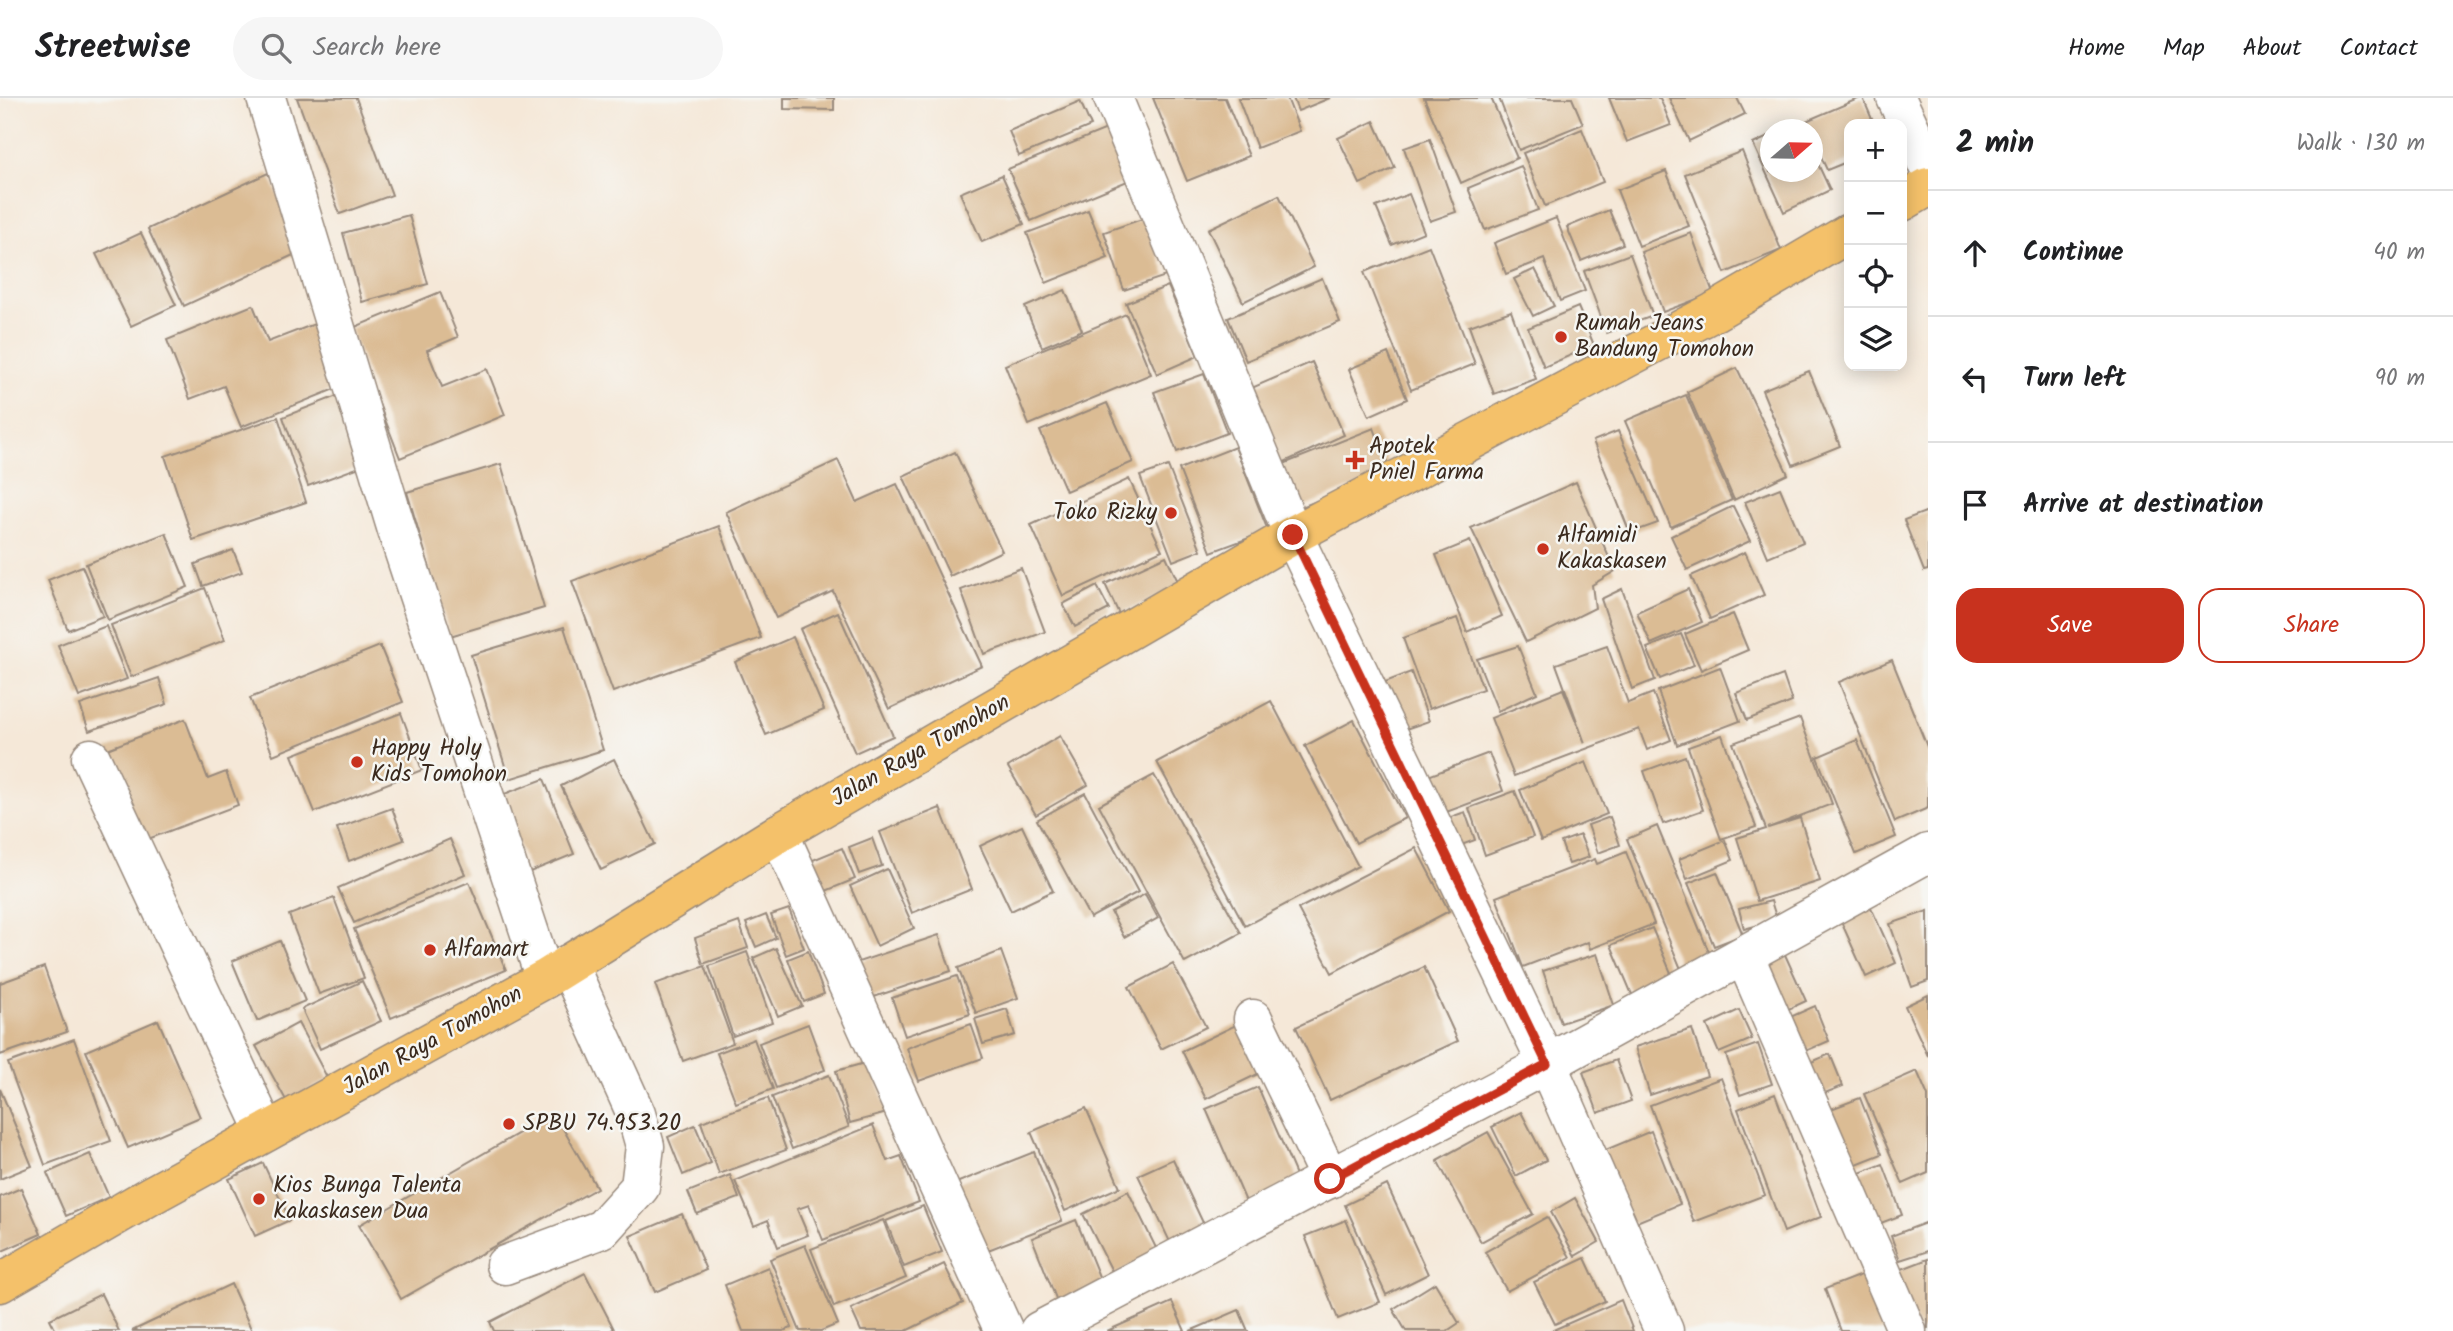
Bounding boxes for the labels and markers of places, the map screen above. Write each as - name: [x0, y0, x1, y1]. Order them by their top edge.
- place label: Rumah Jeans Bandung Tomohon: [1575, 306, 1754, 368]
- marker: Rumah Jeans Bandung Tomohon: [1553, 329, 1569, 345]
- place label: Apotek Pniel Farma: [1369, 429, 1484, 491]
- marker: Apotek Pniel Farma: [1347, 452, 1363, 468]
- place label: Toko Rizky: [1053, 495, 1157, 531]
- marker: Toko Rizky: [1163, 505, 1179, 521]
- place label: Alfamidi Kakaskasen: [1557, 518, 1667, 580]
- marker: Alfamidi Kakaskasen: [1535, 541, 1551, 557]
- place label: Happy Holy Kids Tomohon: [371, 731, 507, 793]
- marker: Happy Holy Kids Tomohon: [349, 754, 365, 770]
- place label: Alfamart: [444, 932, 530, 968]
- marker: Alfamart: [422, 942, 438, 958]
- place label: SPBU 74.953.20: [523, 1106, 681, 1142]
- marker: SPBU 74.953.20: [501, 1116, 517, 1132]
- place label: Kios Bunga Talenta Kakaskasen Dua: [273, 1168, 461, 1230]
- marker: Kios Bunga Talenta Kakaskasen Dua: [251, 1191, 267, 1207]

